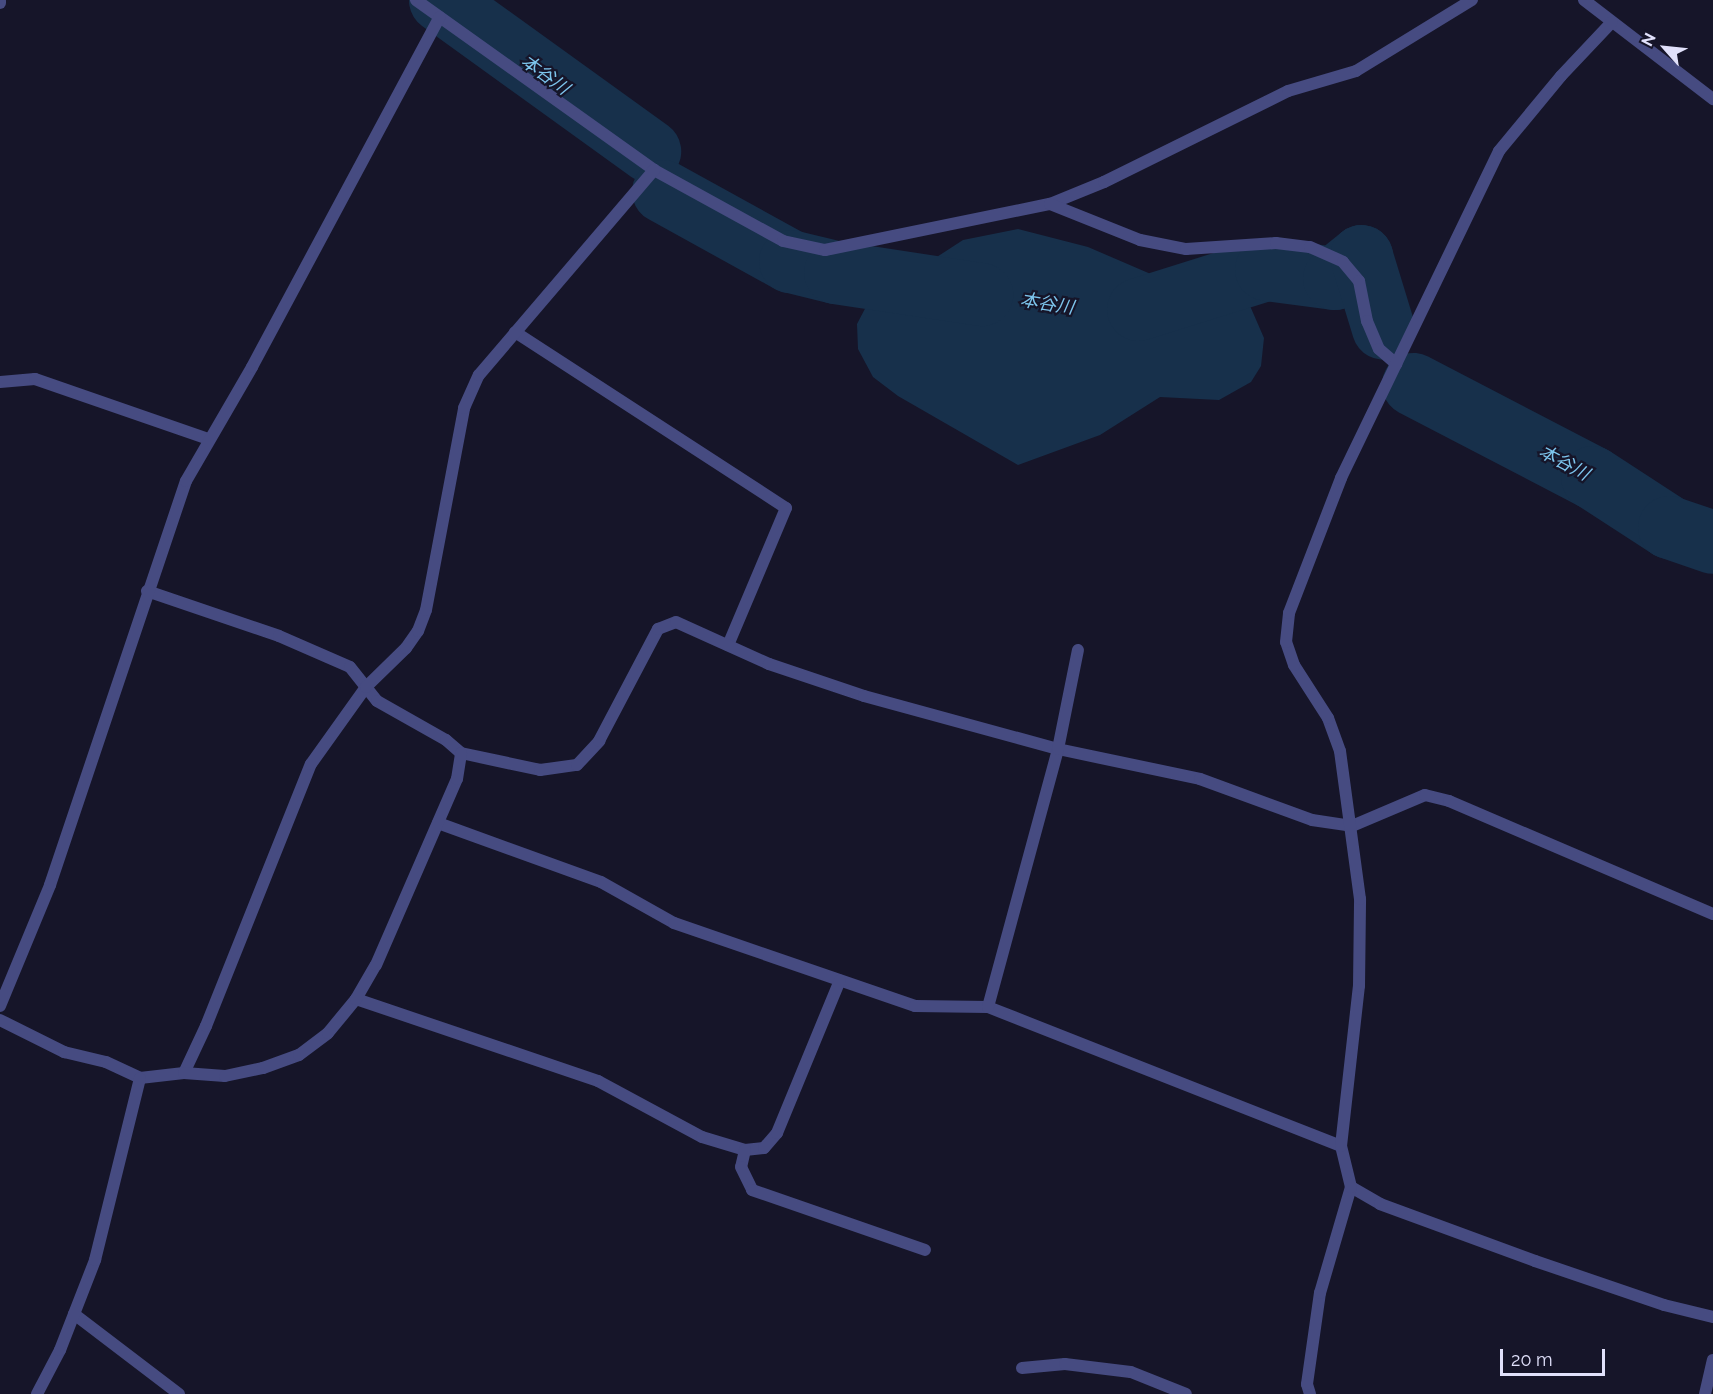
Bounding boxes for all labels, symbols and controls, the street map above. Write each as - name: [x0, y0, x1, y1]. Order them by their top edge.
- north arrow: [1635, 18, 1695, 78]
- text: N: [1637, 30, 1660, 49]
- water label: 本谷川: [517, 50, 573, 100]
- water label: 本谷川: [1019, 289, 1075, 319]
- water label: 本谷川: [1535, 441, 1593, 485]
- scale bar: [1503, 1337, 1608, 1375]
- text: 20 m: [1511, 1349, 1553, 1370]

